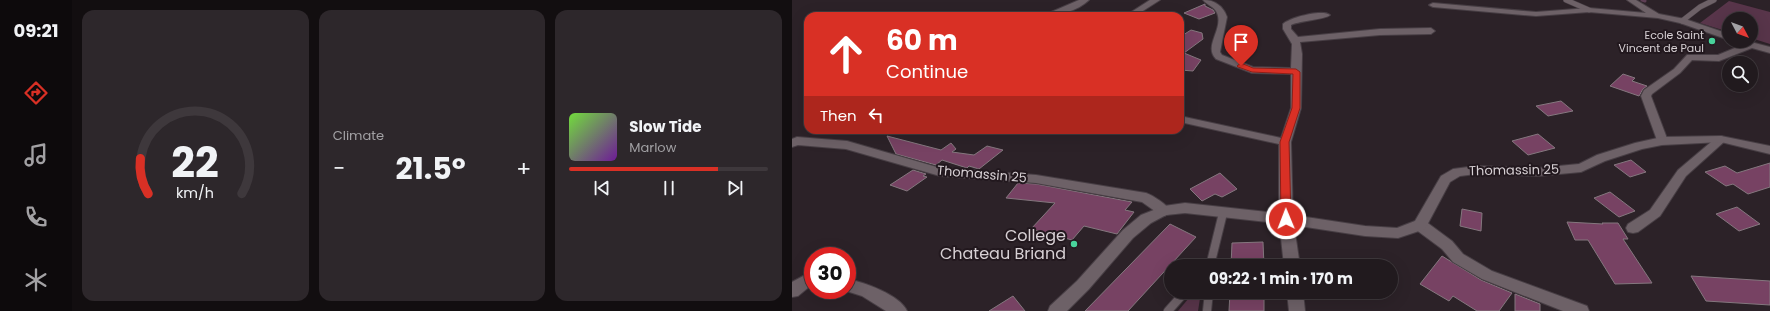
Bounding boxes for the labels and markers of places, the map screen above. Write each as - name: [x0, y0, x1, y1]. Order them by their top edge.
- pin: [1224, 25, 1258, 66]
- place label: Ecole Saint Vincent de Paul: [1619, 27, 1704, 56]
- marker: Ecole Saint Vincent de Paul: [1707, 36, 1717, 46]
- place label: College Chateau Briand: [940, 224, 1066, 265]
- marker: College Chateau Briand: [1069, 239, 1079, 249]

